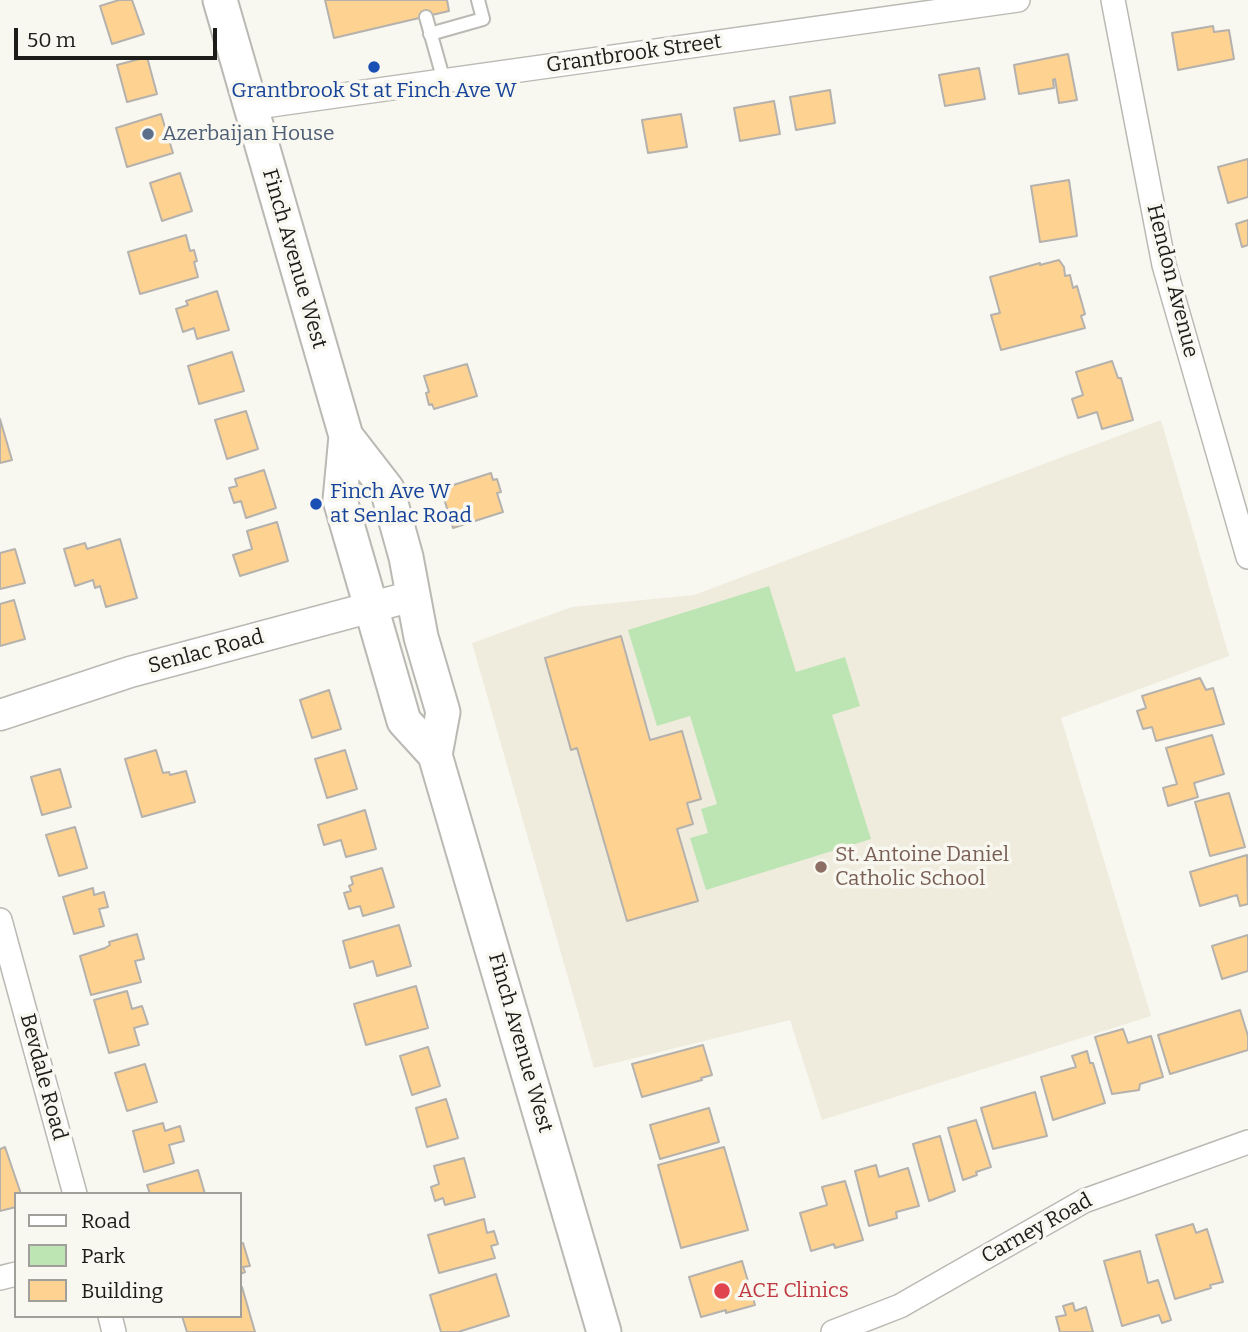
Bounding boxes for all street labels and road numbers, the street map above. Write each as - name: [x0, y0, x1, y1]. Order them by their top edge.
- street label: Grantbrook Street: [545, 29, 723, 79]
- street label: Finch Avenue West: [256, 166, 332, 352]
- street label: Hendon Avenue: [1141, 202, 1203, 360]
- street label: Senlac Road: [145, 624, 267, 680]
- street label: Finch Avenue West: [482, 950, 558, 1136]
- street label: Bevdale Road: [14, 1011, 72, 1143]
- street label: Carney Road: [977, 1188, 1097, 1270]

